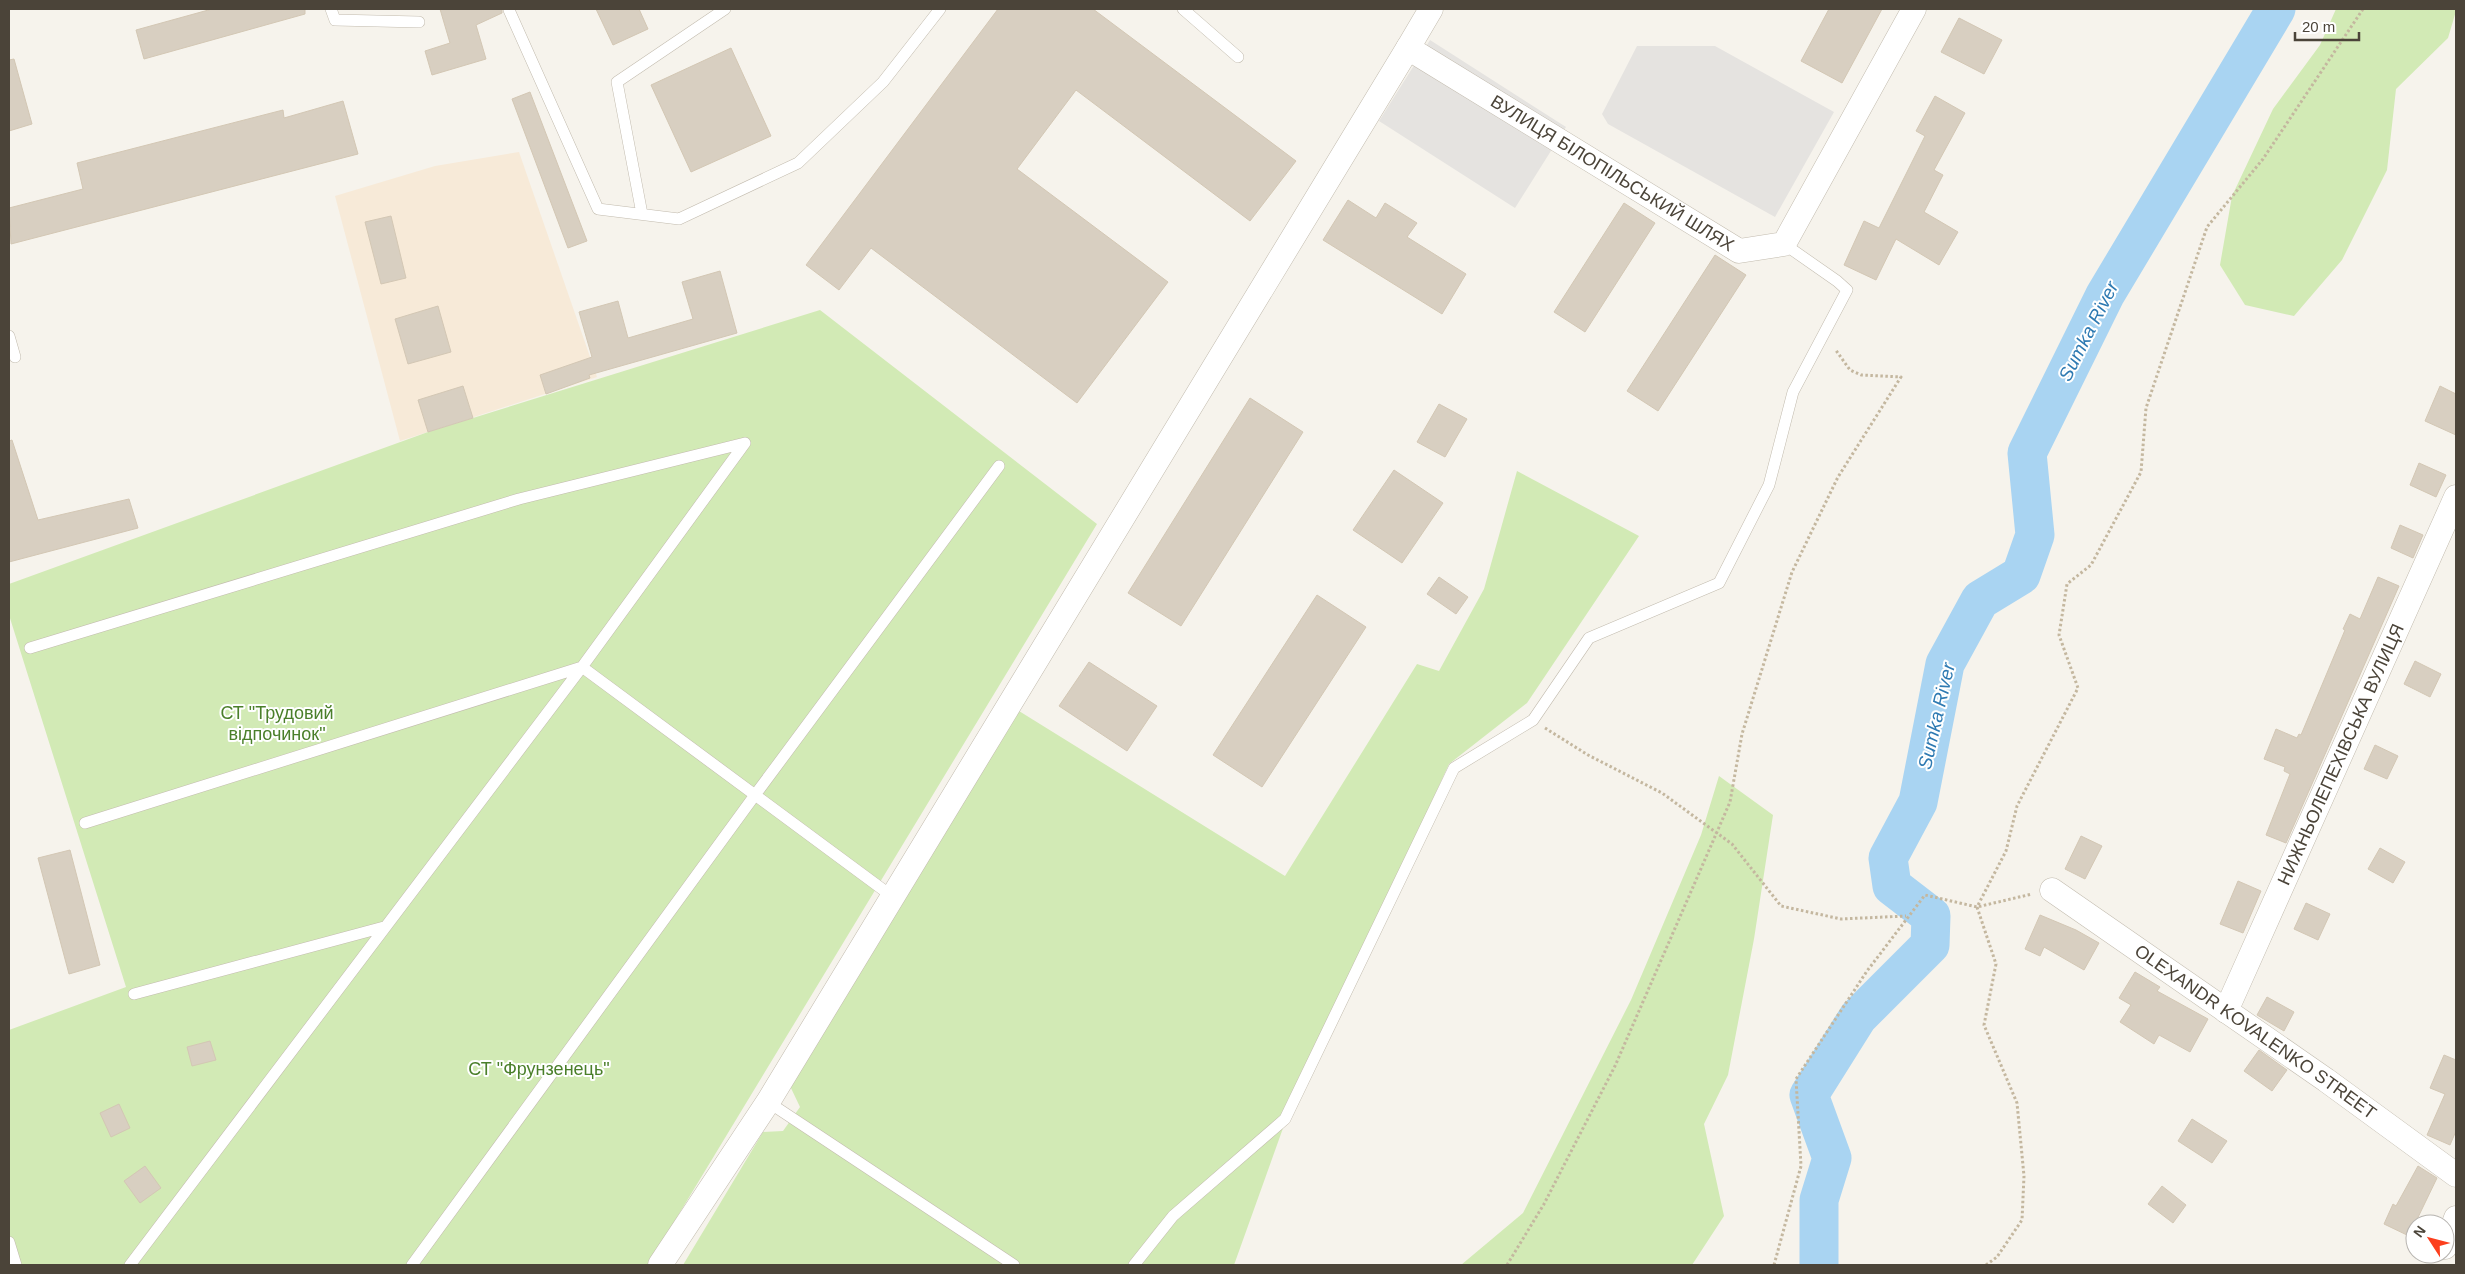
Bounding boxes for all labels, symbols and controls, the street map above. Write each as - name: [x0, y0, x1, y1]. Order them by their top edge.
- scale bar: [2295, 10, 2359, 42]
- text: 20 m: [2302, 18, 2335, 35]
- street label: ВУЛИЦЯ БІЛОПІЛЬСЬКИЙ ШЛЯХ: [1487, 91, 1738, 255]
- water label: Sumka River: [2054, 277, 2123, 384]
- street label: НИЖНЬОЛЕПЕХІВСЬКА ВУЛИЦЯ: [2274, 621, 2408, 888]
- water label: Sumka River: [1914, 660, 1959, 771]
- park label: СТ "Трудовий відпочинок": [220, 703, 334, 744]
- street label: OLEXANDR KOVALENKO STREET: [2131, 940, 2380, 1123]
- park label: СТ "Фрунзенець": [468, 1059, 610, 1079]
- north arrow: [2405, 1214, 2455, 1264]
- text: N: [2410, 1223, 2429, 1240]

